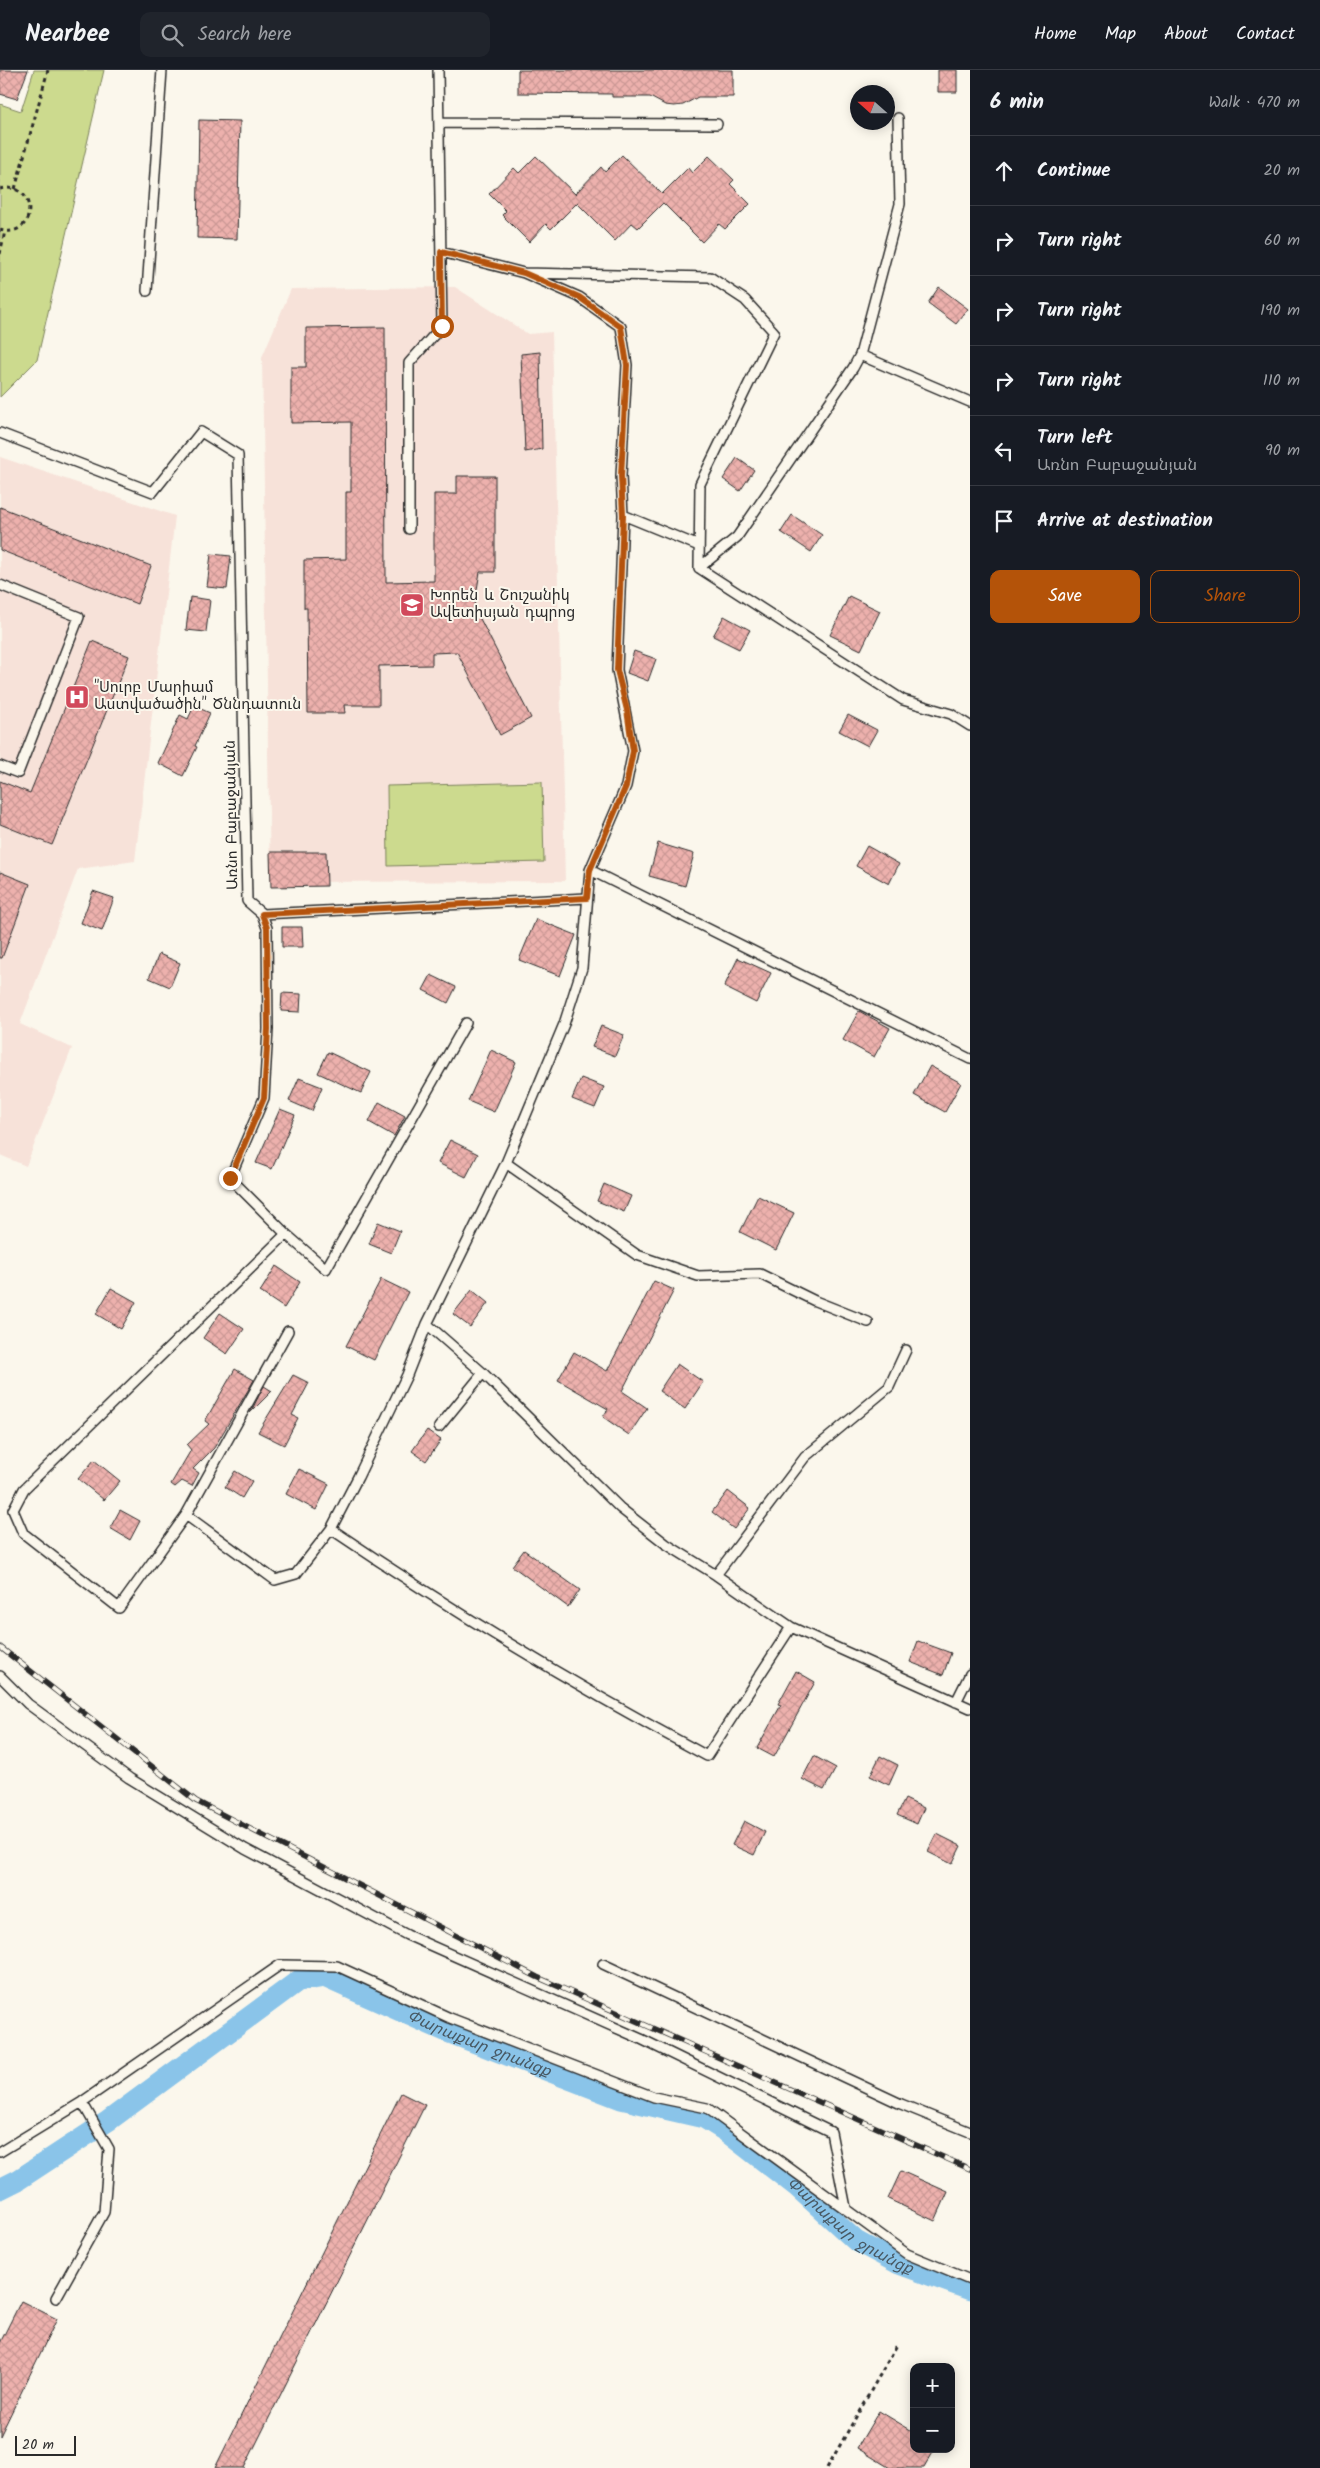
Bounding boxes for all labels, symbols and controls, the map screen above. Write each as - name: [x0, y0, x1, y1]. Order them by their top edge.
- search box: [140, 12, 490, 57]
- text: Nearbee: [25, 15, 110, 54]
- text: Search here: [198, 20, 292, 50]
- text: Home: [1034, 20, 1077, 49]
- text: Map: [1105, 20, 1136, 49]
- text: About: [1164, 20, 1208, 49]
- text: Contact: [1236, 20, 1295, 49]
- icon: search: [158, 21, 186, 49]
- north arrow: [850, 85, 895, 130]
- text: 6 min: [990, 86, 1044, 119]
- text: Walk · 470 m: [1209, 90, 1300, 115]
- text: Continue: [1037, 156, 1110, 186]
- icon: ahead: [990, 157, 1018, 185]
- text: 20 m: [1264, 158, 1300, 183]
- text: Turn right: [1037, 226, 1122, 256]
- icon: right: [990, 227, 1018, 255]
- text: 60 m: [1264, 228, 1300, 253]
- text: Turn right: [1037, 296, 1122, 326]
- icon: right: [990, 297, 1018, 325]
- text: 190 m: [1260, 298, 1300, 323]
- route start: [431, 315, 454, 338]
- text: Turn right: [1037, 366, 1122, 396]
- icon: right: [990, 367, 1018, 395]
- text: 110 m: [1263, 368, 1300, 393]
- text: Turn left: [1037, 423, 1112, 453]
- icon: left: [990, 437, 1018, 465]
- text: 90 m: [1265, 438, 1300, 463]
- text: Առնո Բաբաջանյան: [1037, 453, 1197, 478]
- text: Arrive at destination: [1037, 506, 1213, 536]
- icon: arrive: [990, 507, 1018, 535]
- button: Save: [990, 570, 1140, 623]
- button: Share: [1150, 570, 1300, 623]
- place label: Խորեն և Շուշանիկ Ավետիսյան դպրոց: [430, 584, 575, 625]
- school or university icon: Խորեն և Շուշանիկ Ավետիսյան դպրոց: [399, 592, 425, 618]
- place label: "Սուրբ Մարիամ Աստվածածին" Ծննդատուն: [94, 676, 301, 717]
- hospital icon: "Սուրբ Մարիամ Աստվածածին" Ծննդատուն: [64, 684, 90, 710]
- street label: Առնո Բաբաջանյան: [219, 740, 245, 890]
- route end: [219, 1167, 242, 1190]
- water label: Փարաքար ջրանցք: [403, 2003, 556, 2084]
- water label: Փարաքար ջրանցք: [781, 2171, 918, 2281]
- map controls: [910, 2363, 955, 2453]
- button: +: [910, 2363, 955, 2408]
- button: −: [910, 2408, 955, 2453]
- scale bar: [15, 2433, 76, 2456]
- text: 20 m: [22, 2434, 54, 2456]

